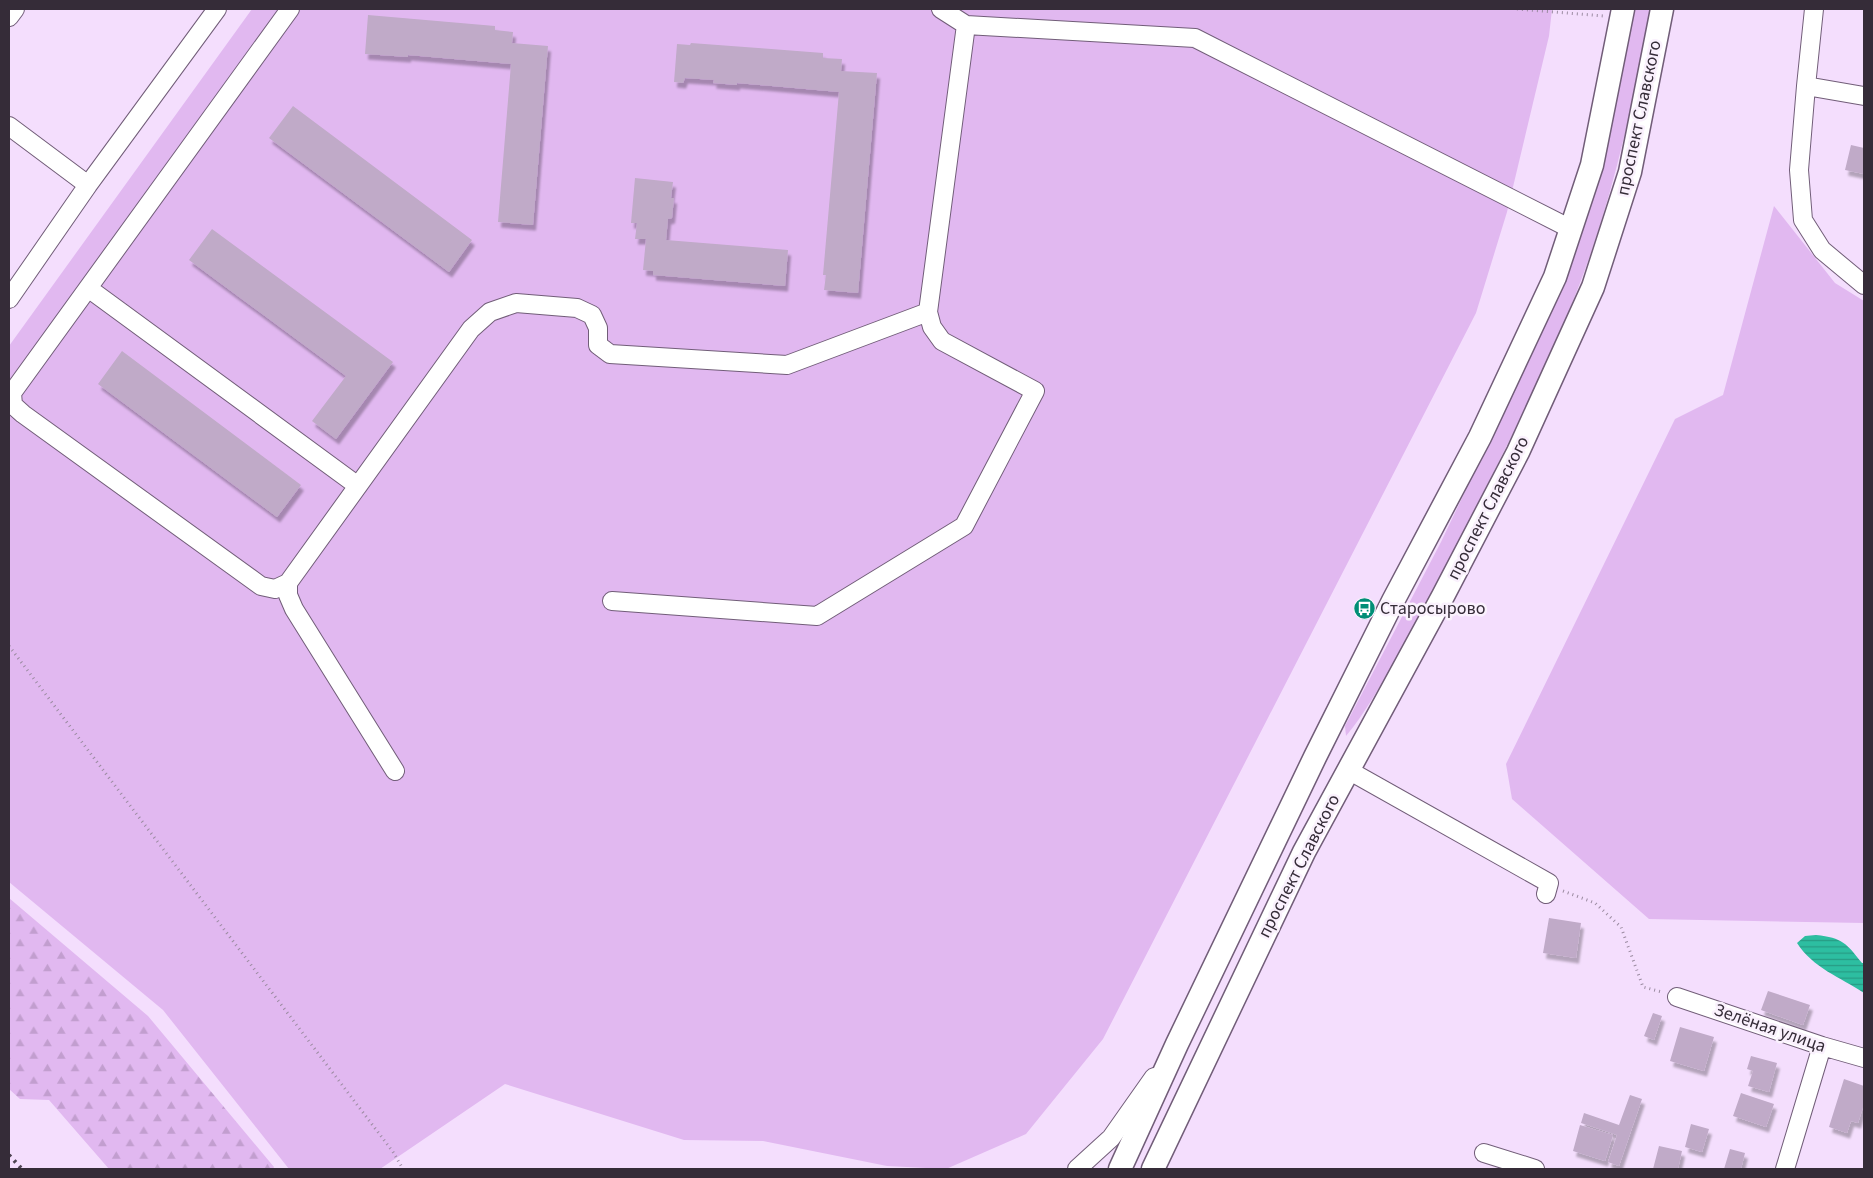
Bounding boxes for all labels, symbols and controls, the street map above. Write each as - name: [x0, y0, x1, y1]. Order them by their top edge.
- street label: проспект Славского: [1610, 38, 1668, 198]
- street label: проспект Славского: [1441, 432, 1535, 584]
- bus stop icon: Старосырово: [1352, 596, 1376, 620]
- place label: Старосырово: [1380, 596, 1486, 621]
- street label: проспект Славского: [1252, 790, 1346, 942]
- street label: Зелёная улица: [1711, 997, 1829, 1059]

